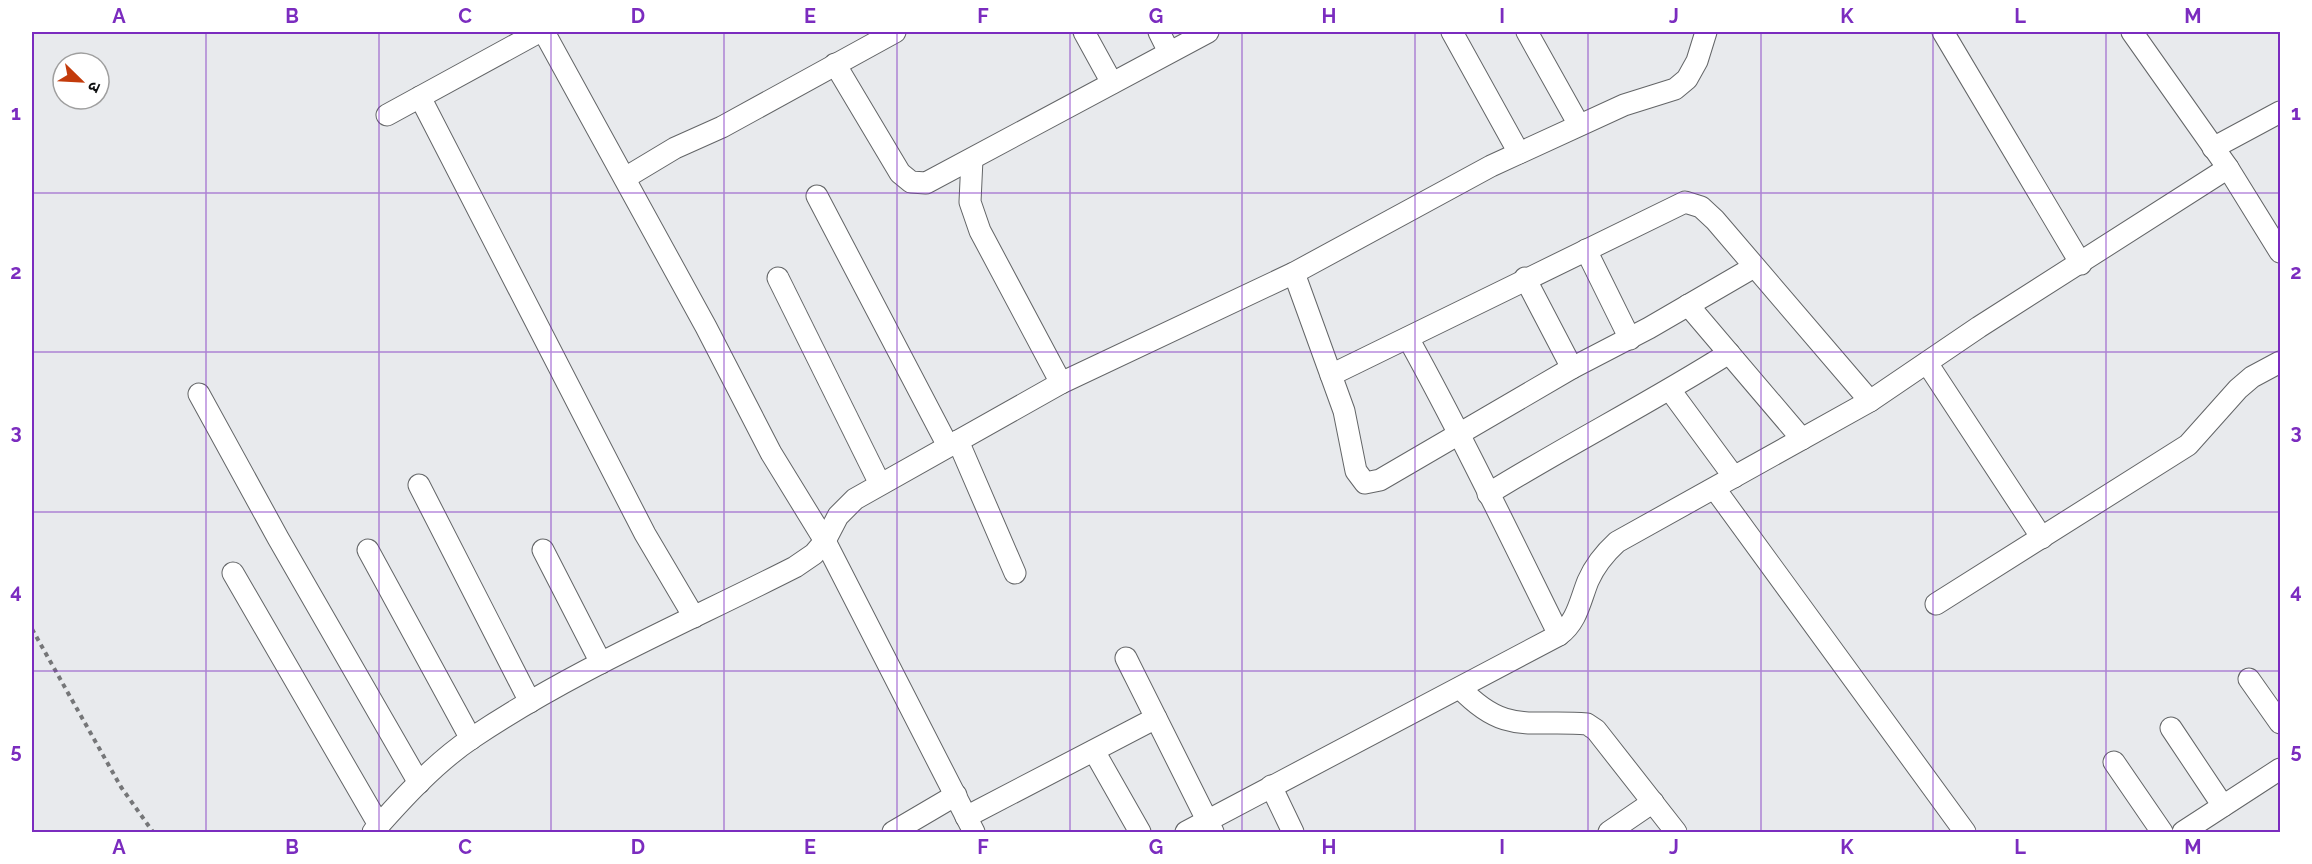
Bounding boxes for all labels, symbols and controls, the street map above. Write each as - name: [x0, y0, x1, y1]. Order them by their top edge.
- text: A: [112, 4, 126, 28]
- text: B: [285, 4, 299, 28]
- text: C: [458, 4, 472, 28]
- text: D: [631, 4, 645, 28]
- text: E: [804, 4, 816, 28]
- text: F: [977, 4, 989, 28]
- text: G: [1149, 4, 1163, 28]
- text: H: [1322, 4, 1336, 28]
- text: I: [1499, 4, 1505, 28]
- text: J: [1669, 4, 1679, 28]
- text: K: [1840, 4, 1854, 28]
- text: L: [2014, 4, 2026, 28]
- text: M: [2184, 4, 2202, 28]
- north arrow: [51, 51, 111, 111]
- text: उ: [83, 79, 105, 96]
- text: 1: [11, 101, 21, 125]
- text: 1: [2291, 101, 2301, 125]
- text: 2: [10, 260, 22, 284]
- text: 2: [2290, 260, 2302, 284]
- text: 3: [10, 420, 22, 444]
- text: 3: [2290, 420, 2302, 444]
- text: 4: [10, 579, 22, 603]
- text: 4: [2290, 579, 2302, 603]
- text: 5: [10, 739, 22, 763]
- text: 5: [2290, 739, 2302, 763]
- text: A: [112, 835, 126, 859]
- text: B: [285, 835, 299, 859]
- text: C: [458, 835, 472, 859]
- text: D: [631, 835, 645, 859]
- text: E: [804, 835, 816, 859]
- text: F: [977, 835, 989, 859]
- text: G: [1149, 835, 1163, 859]
- text: H: [1322, 835, 1336, 859]
- text: I: [1499, 835, 1505, 859]
- text: J: [1669, 835, 1679, 859]
- text: K: [1840, 835, 1854, 859]
- text: L: [2014, 835, 2026, 859]
- text: M: [2184, 835, 2202, 859]

